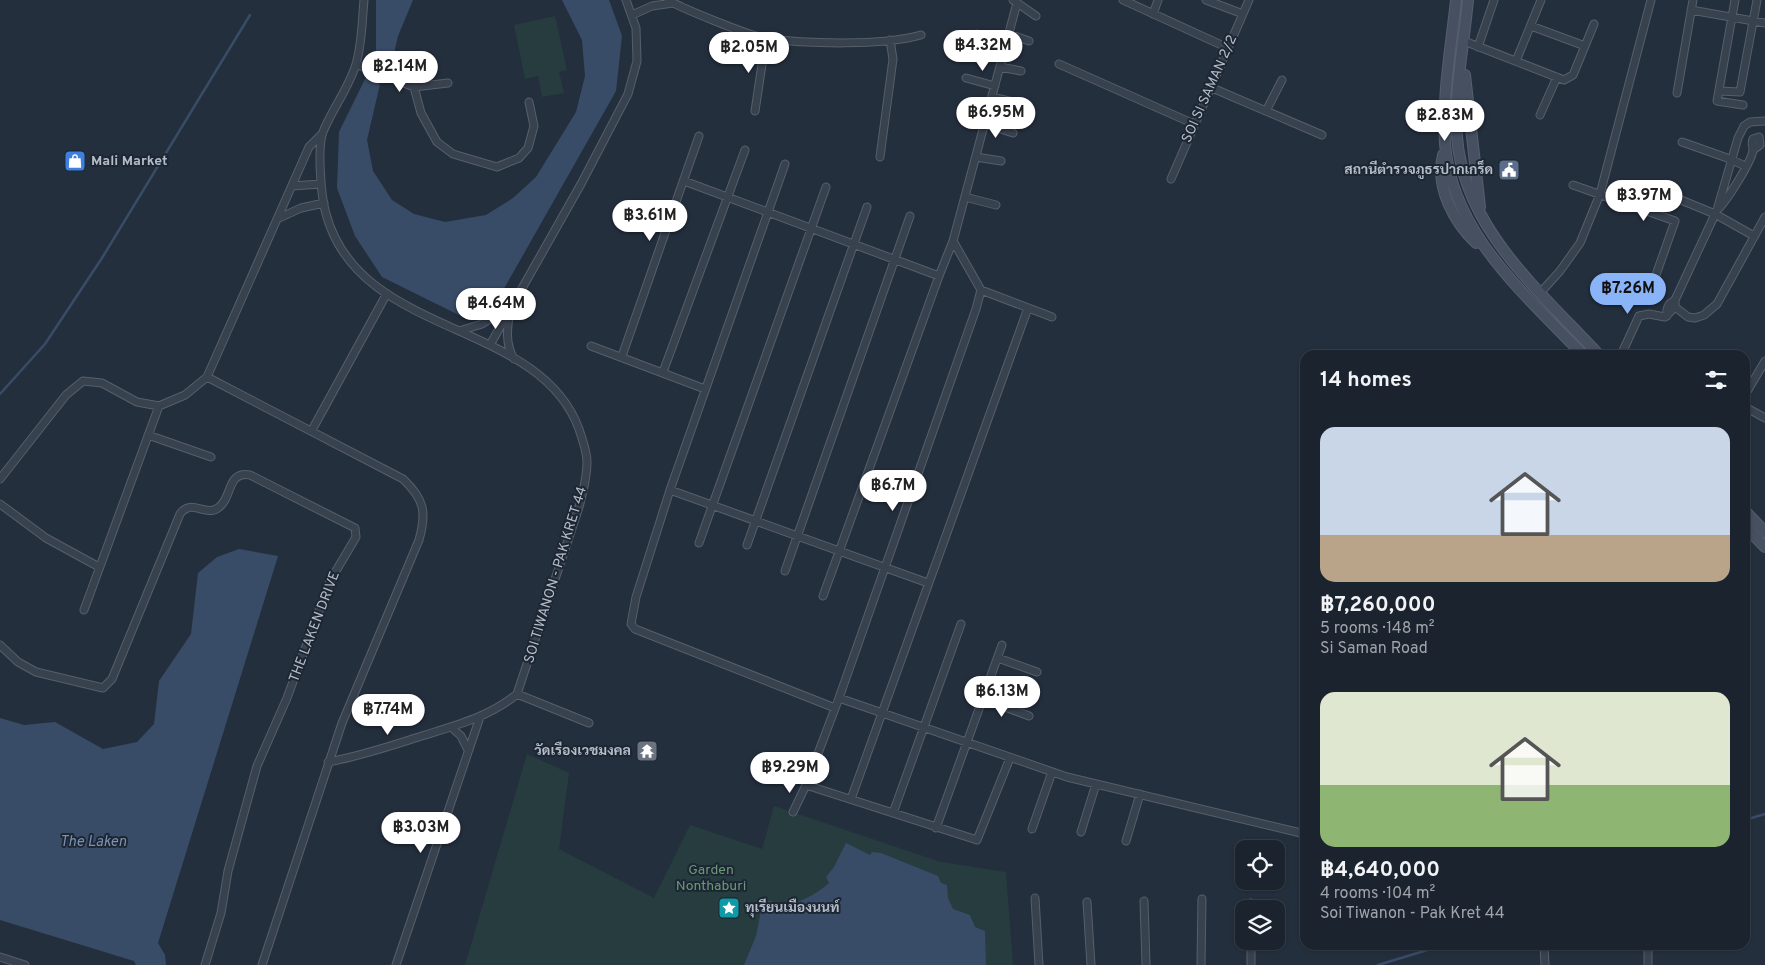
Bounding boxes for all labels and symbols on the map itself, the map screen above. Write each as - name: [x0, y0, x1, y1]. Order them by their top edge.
- pin: ฿4.32M: [942, 30, 1024, 72]
- pin: ฿2.05M: [708, 32, 790, 74]
- street label: SOI SI SAMAN 2/2: [1179, 33, 1241, 145]
- pin: ฿2.14M: [359, 51, 441, 93]
- pin: ฿6.95M: [955, 96, 1037, 139]
- pin: ฿2.83M: [1404, 100, 1486, 142]
- shop icon: Mali Market: [63, 149, 87, 173]
- place label: Mali Market: [91, 153, 167, 170]
- public building icon: สถานีตำรวจภูธรปากเกร็ด: [1497, 158, 1521, 182]
- place label: สถานีตำรวจภูธรปากเกร็ด: [1344, 159, 1493, 180]
- pin: ฿3.97M: [1603, 180, 1685, 222]
- pin: ฿3.61M: [609, 200, 691, 242]
- pin: ฿7.26M: [1587, 272, 1669, 315]
- pin: ฿4.64M: [455, 288, 537, 330]
- pin: ฿6.7M: [858, 470, 928, 512]
- street label: SOI TIWANON - PAK KRET 44: [521, 485, 591, 665]
- street label: THE LAKEN DRIVE: [286, 569, 344, 685]
- pin: ฿6.13M: [961, 676, 1043, 718]
- pin: ฿7.74M: [347, 694, 429, 736]
- temple icon: วัดเรืองเวชมงคล: [635, 739, 659, 763]
- place label: วัดเรืองเวชมงคล: [534, 741, 631, 760]
- pin: ฿9.29M: [749, 752, 831, 794]
- pin: ฿3.03M: [380, 812, 462, 854]
- water label: The Laken: [60, 833, 126, 852]
- park label: Garden Nonthaburi: [676, 862, 746, 895]
- place icon: ทุเรียนเมืองนนท์: [717, 896, 741, 920]
- place label: ทุเรียนเมืองนนท์: [745, 898, 840, 918]

